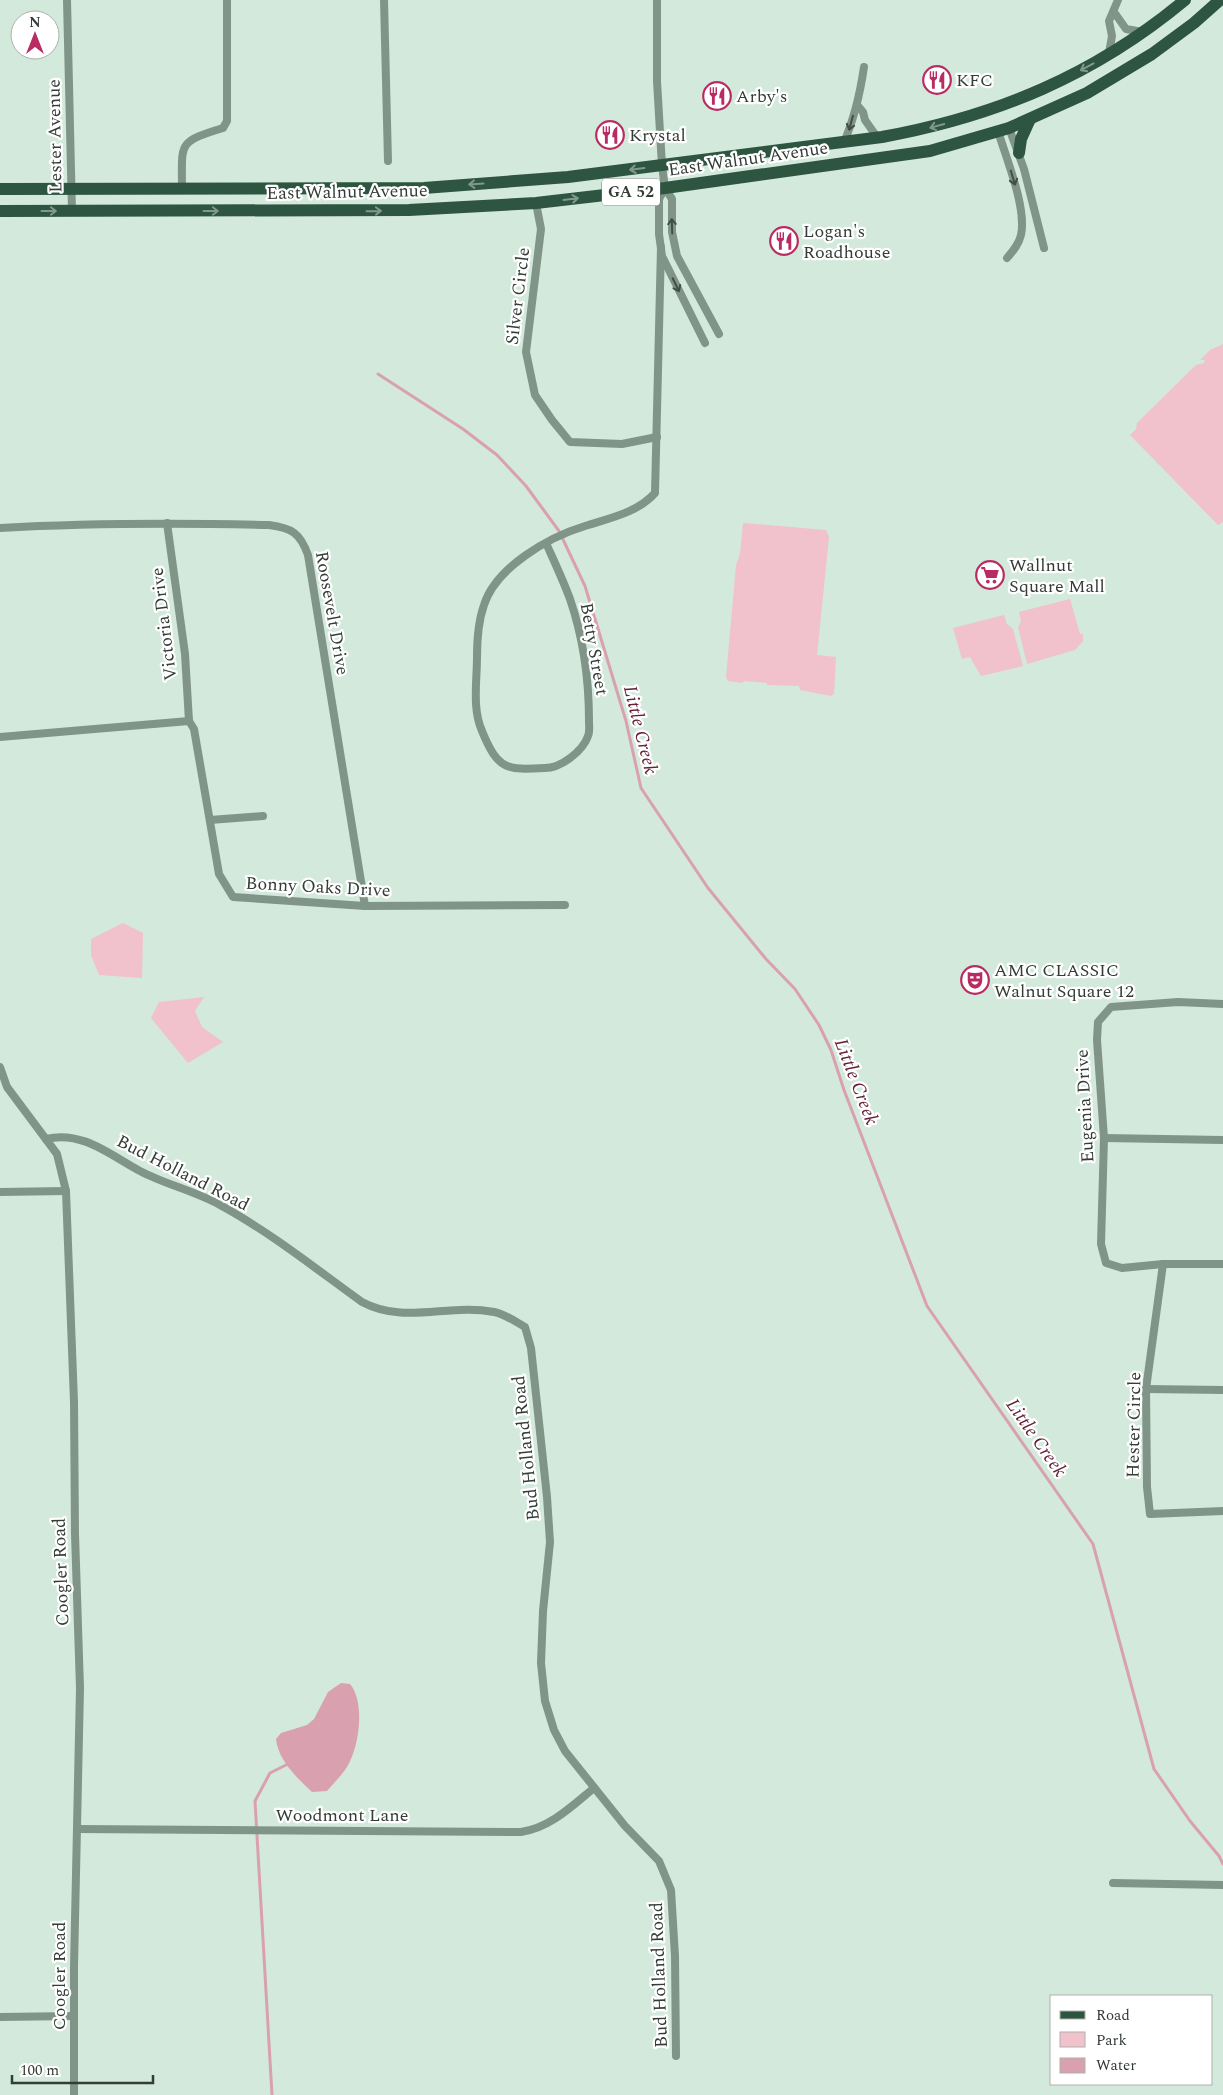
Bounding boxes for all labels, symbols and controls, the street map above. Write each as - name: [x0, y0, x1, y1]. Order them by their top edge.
- north arrow: [10, 10, 60, 60]
- text: N: [29, 12, 41, 33]
- one-way arrow: [1080, 62, 1095, 72]
- restaurant icon: KFC: [922, 65, 952, 95]
- place label: KFC: [956, 67, 993, 94]
- street label: Lester Avenue: [41, 79, 69, 193]
- restaurant icon: Arby's: [702, 81, 732, 111]
- place label: Arby's: [736, 83, 788, 110]
- one-way arrow: [846, 115, 855, 131]
- restaurant icon: Krystal: [595, 120, 625, 150]
- place label: Krystal: [629, 122, 686, 149]
- one-way arrow: [929, 122, 945, 131]
- street label: East Walnut Avenue: [666, 134, 830, 184]
- one-way arrow: [630, 164, 646, 174]
- one-way arrow: [1008, 169, 1018, 185]
- street label: East Walnut Avenue: [266, 177, 428, 207]
- road number: GA 52: [602, 178, 660, 206]
- one-way arrow: [468, 180, 484, 189]
- one-way arrow: [562, 194, 578, 204]
- one-way arrow: [40, 206, 56, 216]
- one-way arrow: [202, 206, 219, 216]
- one-way arrow: [365, 206, 381, 215]
- place label: Logan's Roadhouse: [803, 218, 890, 266]
- one-way arrow: [668, 219, 677, 235]
- restaurant icon: Logan's Roadhouse: [769, 226, 799, 256]
- street label: Silver Circle: [499, 246, 537, 346]
- one-way arrow: [672, 277, 682, 292]
- street label: Roosevelt Drive: [308, 549, 356, 677]
- place label: Wallnut Square Mall: [1009, 552, 1105, 600]
- supermarket icon: Wallnut Square Mall: [975, 560, 1005, 590]
- street label: Victoria Drive: [144, 566, 184, 682]
- street label: Betty Street: [573, 600, 615, 698]
- water label: Little Creek: [615, 682, 665, 778]
- street label: Bonny Oaks Drive: [245, 870, 391, 904]
- place label: AMC CLASSIC Walnut Square 12: [994, 957, 1134, 1005]
- theatre icon: AMC CLASSIC Walnut Square 12: [960, 965, 990, 995]
- water label: Little Creek: [826, 1034, 886, 1130]
- street label: Eugenia Drive: [1069, 1049, 1101, 1163]
- street label: Bud Holland Road: [112, 1128, 254, 1218]
- street label: Hester Circle: [1120, 1372, 1148, 1478]
- street label: Bud Holland Road: [505, 1374, 547, 1522]
- water label: Little Creek: [998, 1392, 1074, 1484]
- street label: Coogler Road: [46, 1517, 76, 1627]
- street label: Woodmont Lane: [276, 1802, 408, 1829]
- street label: Bud Holland Road: [643, 1902, 675, 2048]
- street label: Coogler Road: [46, 1922, 73, 2030]
- legend: [1050, 1995, 1213, 2085]
- text: Road: [1096, 2004, 1130, 2027]
- text: Park: [1096, 2029, 1127, 2052]
- scale bar: [12, 2052, 154, 2084]
- text: Water: [1096, 2054, 1136, 2077]
- text: 100 m: [20, 2059, 59, 2082]

